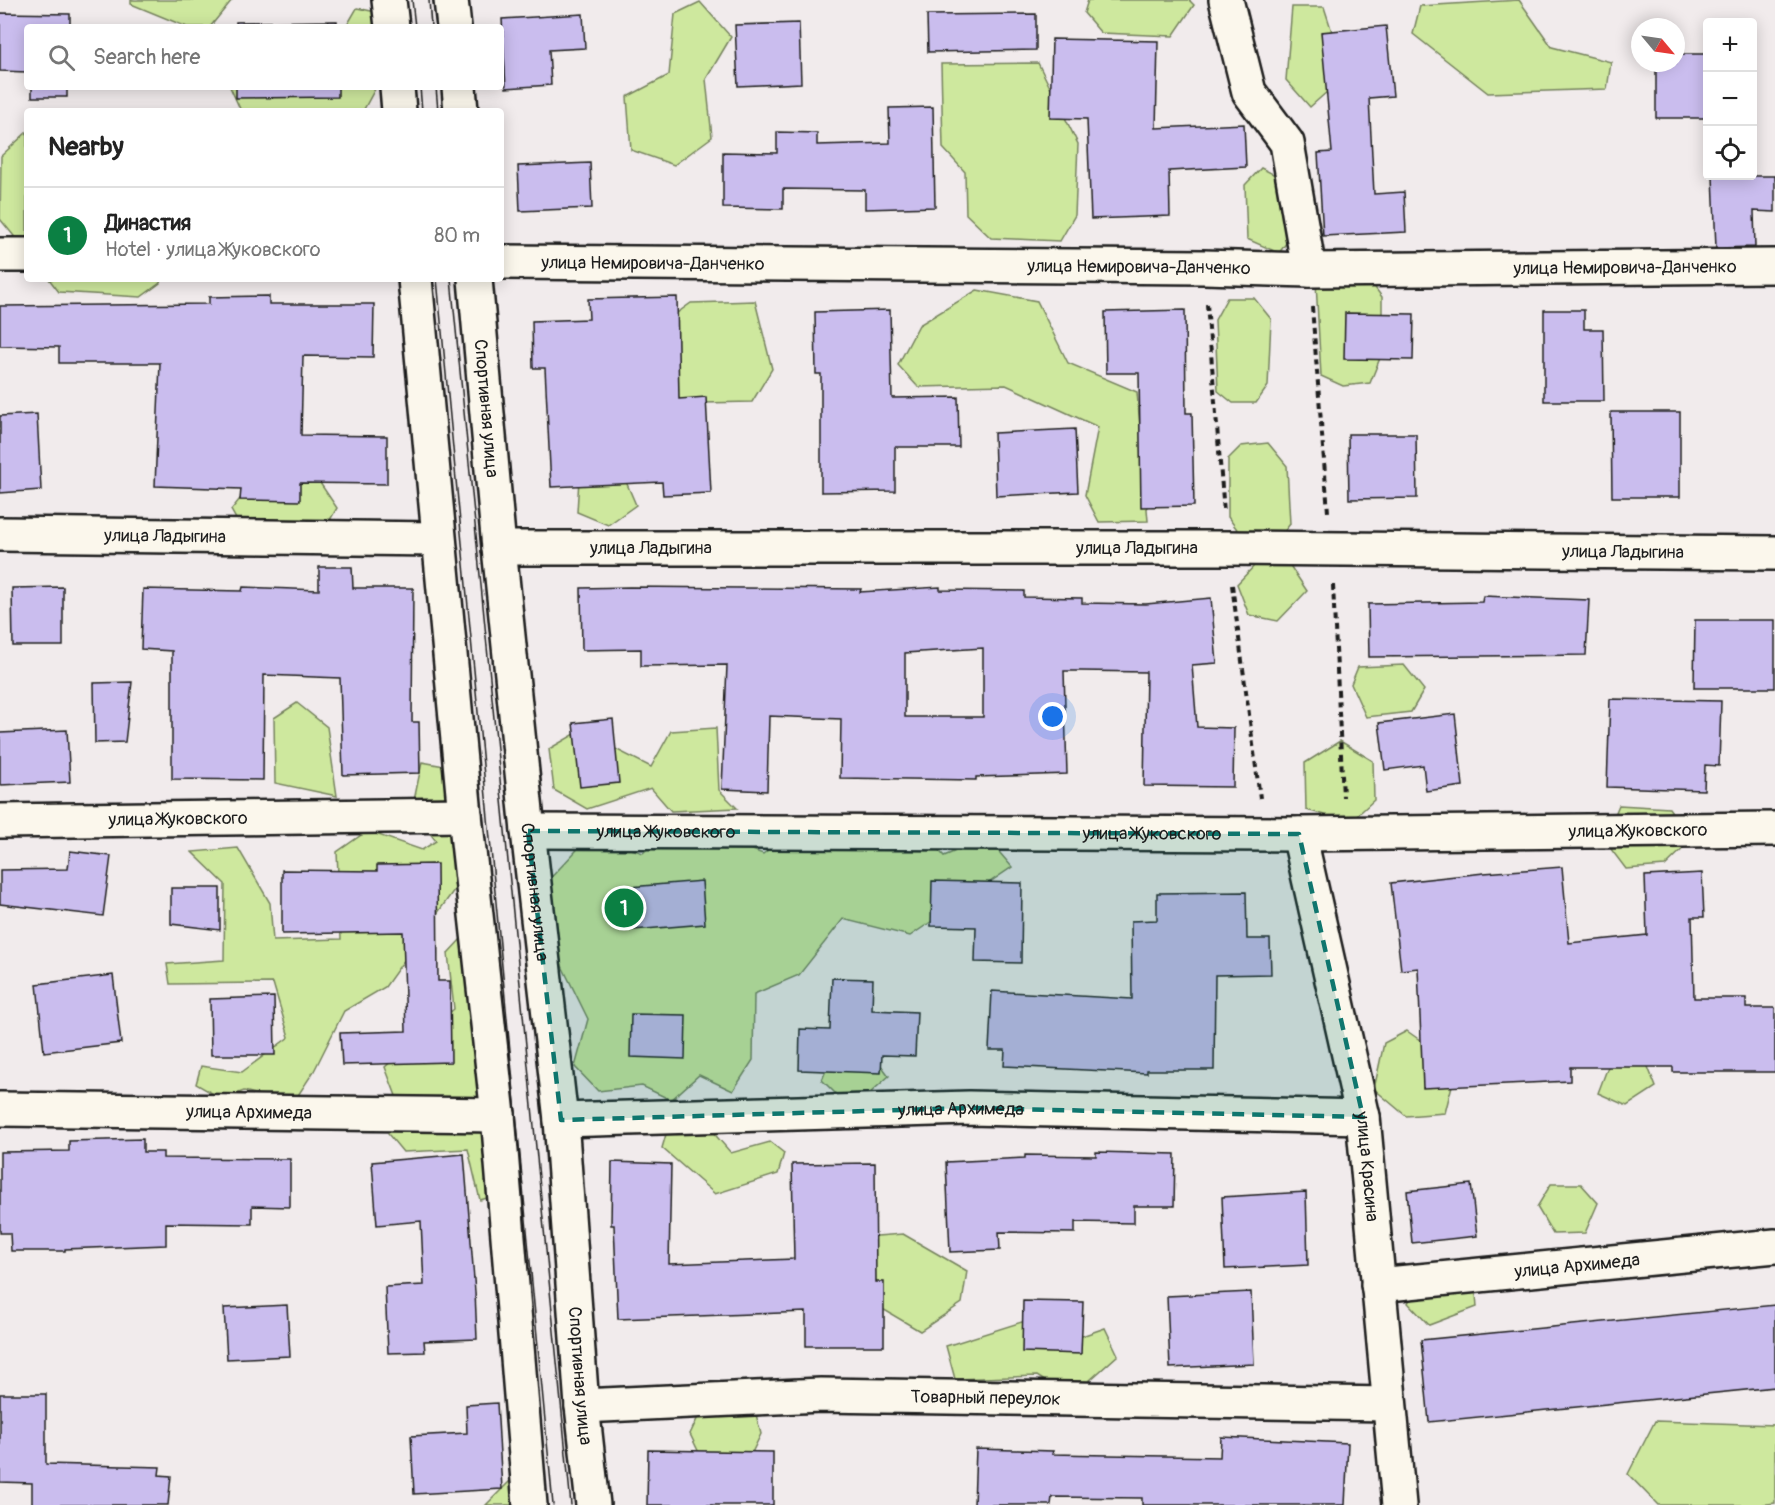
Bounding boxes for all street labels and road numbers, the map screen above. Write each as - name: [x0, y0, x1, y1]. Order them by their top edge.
- street label: улица Немировича-Данченко: [540, 251, 765, 275]
- street label: улица Немировича-Данченко: [1026, 254, 1251, 280]
- street label: улица Немировича-Данченко: [1512, 255, 1737, 280]
- street label: Спортивная улица: [469, 338, 504, 479]
- street label: улица Ладыгина: [103, 524, 226, 548]
- street label: улица Ладыгина: [589, 537, 712, 560]
- street label: улица Ладыгина: [1075, 537, 1198, 560]
- street label: улица Ладыгина: [1561, 540, 1684, 564]
- street label: улица Жуковского: [107, 806, 248, 831]
- street label: улица Жуковского: [1567, 818, 1708, 843]
- street label: улица Жуковского: [595, 820, 736, 843]
- street label: Спортивная улица: [516, 822, 554, 962]
- street label: улица Жуковского: [1081, 822, 1222, 845]
- street label: улица Архимеда: [897, 1096, 1024, 1122]
- street label: улица Архимеда: [185, 1100, 312, 1124]
- street label: улица Красина: [1350, 1108, 1384, 1223]
- street label: улица Архимеда: [1512, 1248, 1641, 1283]
- street label: Спортивная улица: [563, 1306, 598, 1446]
- street label: Товарный переулок: [911, 1385, 1061, 1410]

